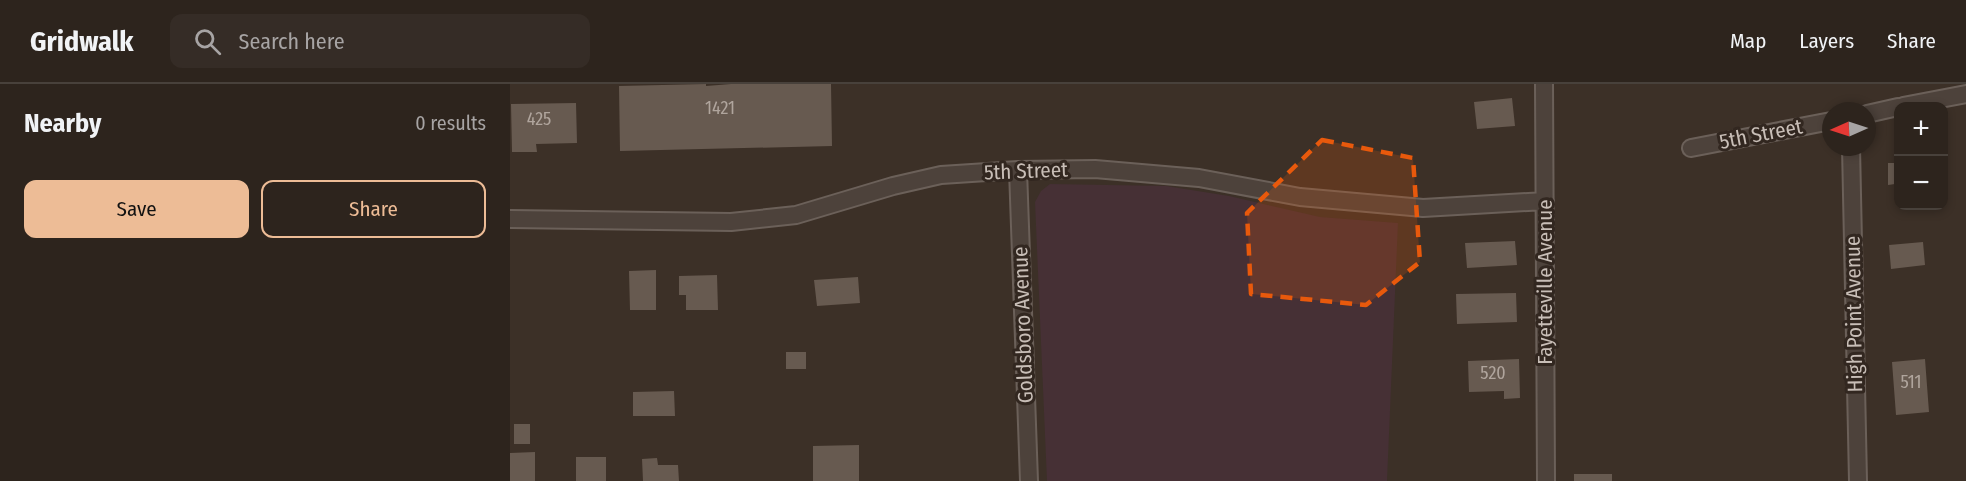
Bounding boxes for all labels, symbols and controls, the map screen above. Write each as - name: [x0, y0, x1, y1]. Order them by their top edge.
- search box: [170, 14, 590, 68]
- text: Gridwalk: [30, 25, 134, 58]
- icon: search: [191, 25, 224, 58]
- text: Search here: [239, 28, 345, 55]
- text: Map: [1730, 28, 1766, 54]
- text: Layers: [1799, 28, 1854, 54]
- text: Share: [1887, 28, 1936, 54]
- house number: 1421: [705, 97, 735, 119]
- north arrow: [1822, 102, 1876, 156]
- map controls: [1894, 102, 1948, 210]
- button: +: [1894, 102, 1948, 156]
- text: Nearby: [24, 108, 101, 139]
- house number: 425: [527, 108, 551, 130]
- text: 0 results: [415, 111, 486, 135]
- street label: 5th Street: [1717, 113, 1805, 155]
- button: −: [1894, 156, 1948, 210]
- street label: 5th Street: [984, 157, 1069, 185]
- button: Save: [24, 180, 249, 238]
- button: Share: [261, 180, 486, 238]
- street label: Fayetteville Avenue: [1532, 199, 1558, 365]
- street label: High Point Avenue: [1840, 236, 1868, 392]
- street label: Goldsboro Avenue: [1007, 246, 1039, 404]
- house number: 520: [1480, 362, 1506, 384]
- house number: 511: [1900, 371, 1922, 393]

